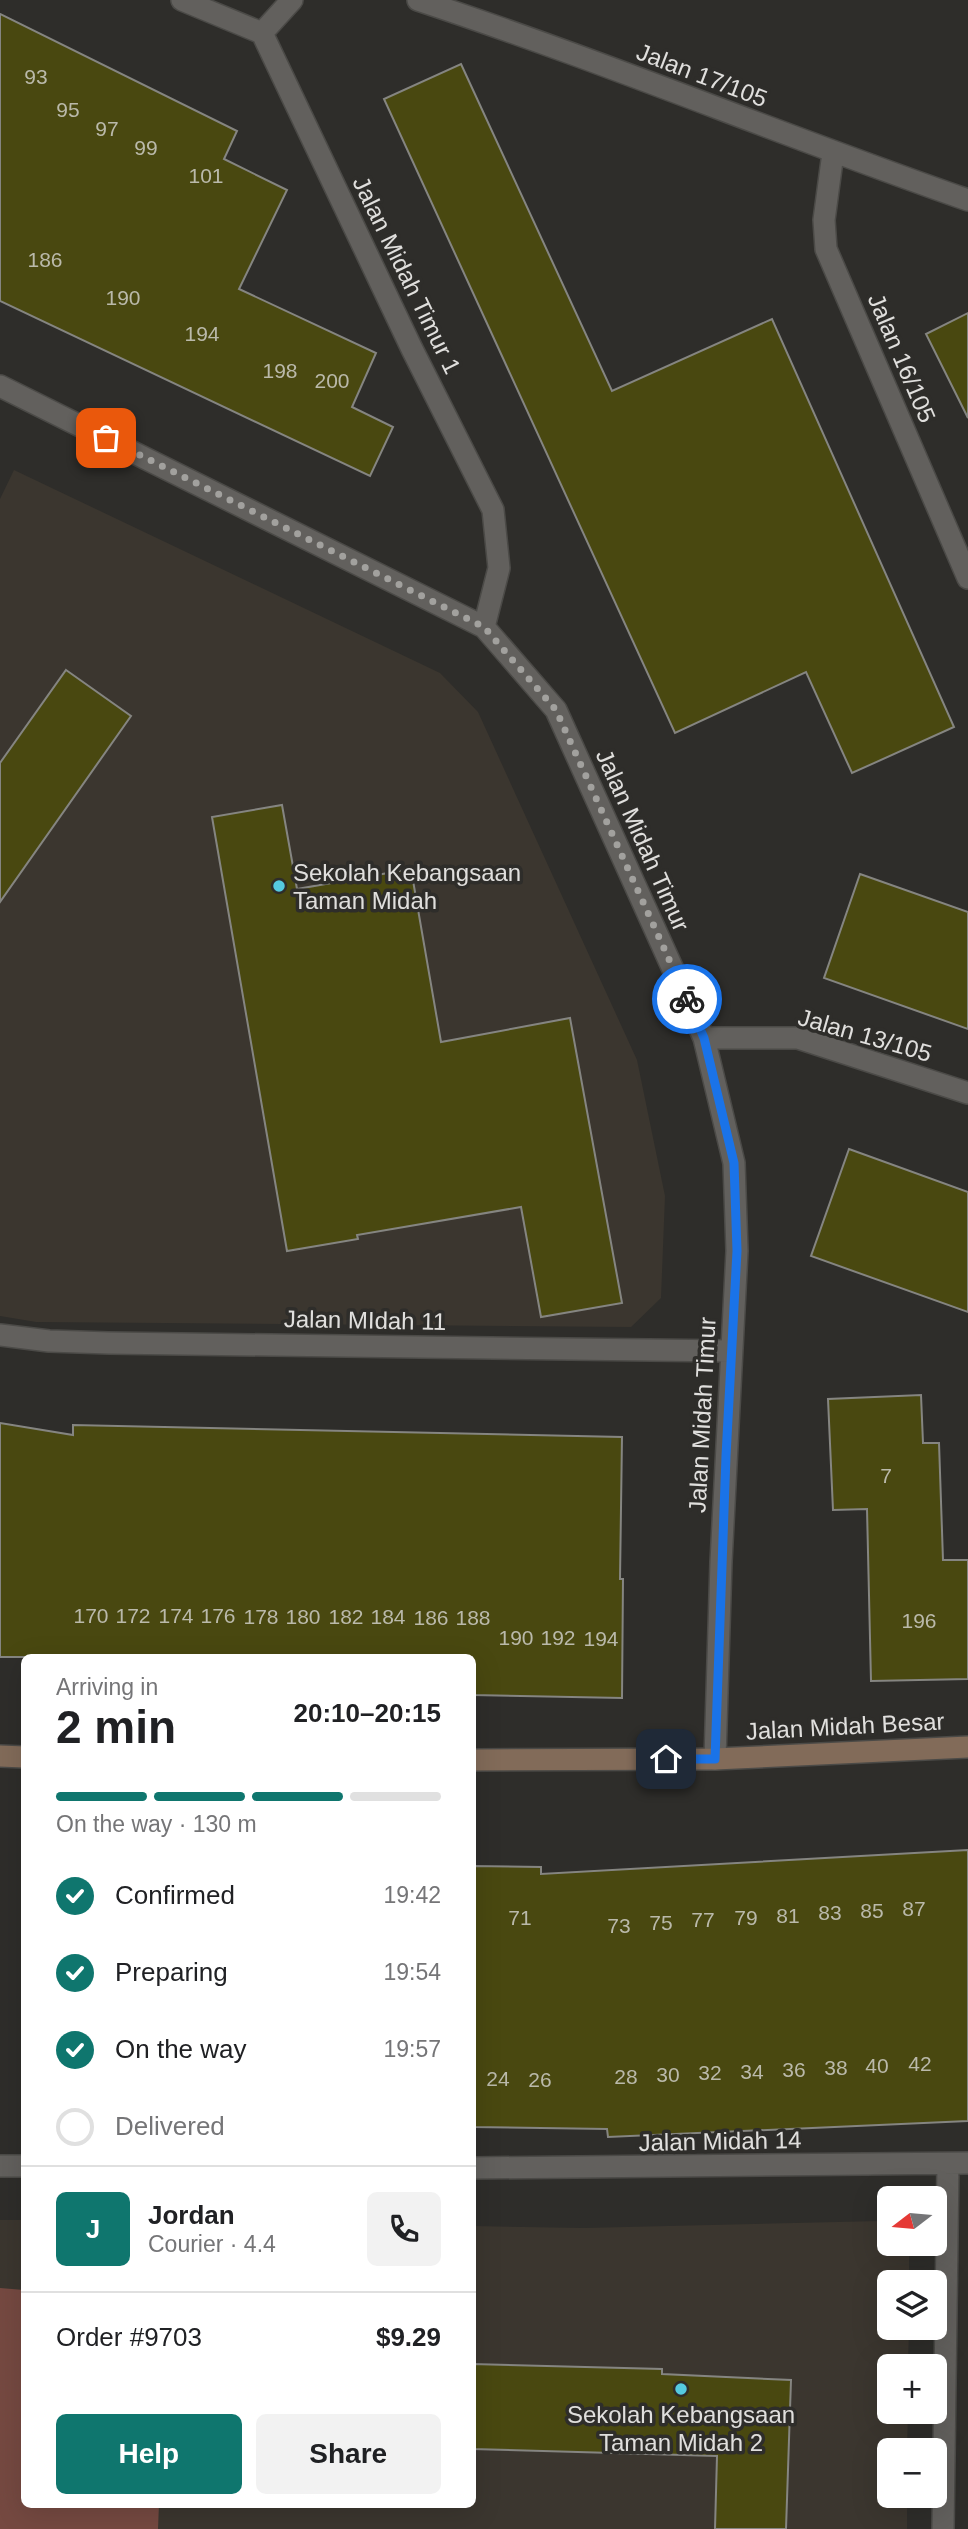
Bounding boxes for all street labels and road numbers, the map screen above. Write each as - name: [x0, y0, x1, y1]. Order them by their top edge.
- street label: Jalan 17/105: [633, 38, 771, 112]
- street label: Jalan Midah Timur 1: [348, 172, 466, 378]
- street label: Jalan 16/105: [863, 289, 941, 427]
- street label: Jalan Midah Timur: [591, 745, 695, 935]
- street label: Jalan 13/105: [795, 1003, 935, 1067]
- street label: Jalan MIdah 11: [284, 1305, 446, 1335]
- street label: Jalan Midah Timur: [683, 1316, 721, 1514]
- street label: Jalan Midah Besar: [745, 1707, 945, 1745]
- street label: Jalan Midah 14: [638, 2126, 802, 2156]

